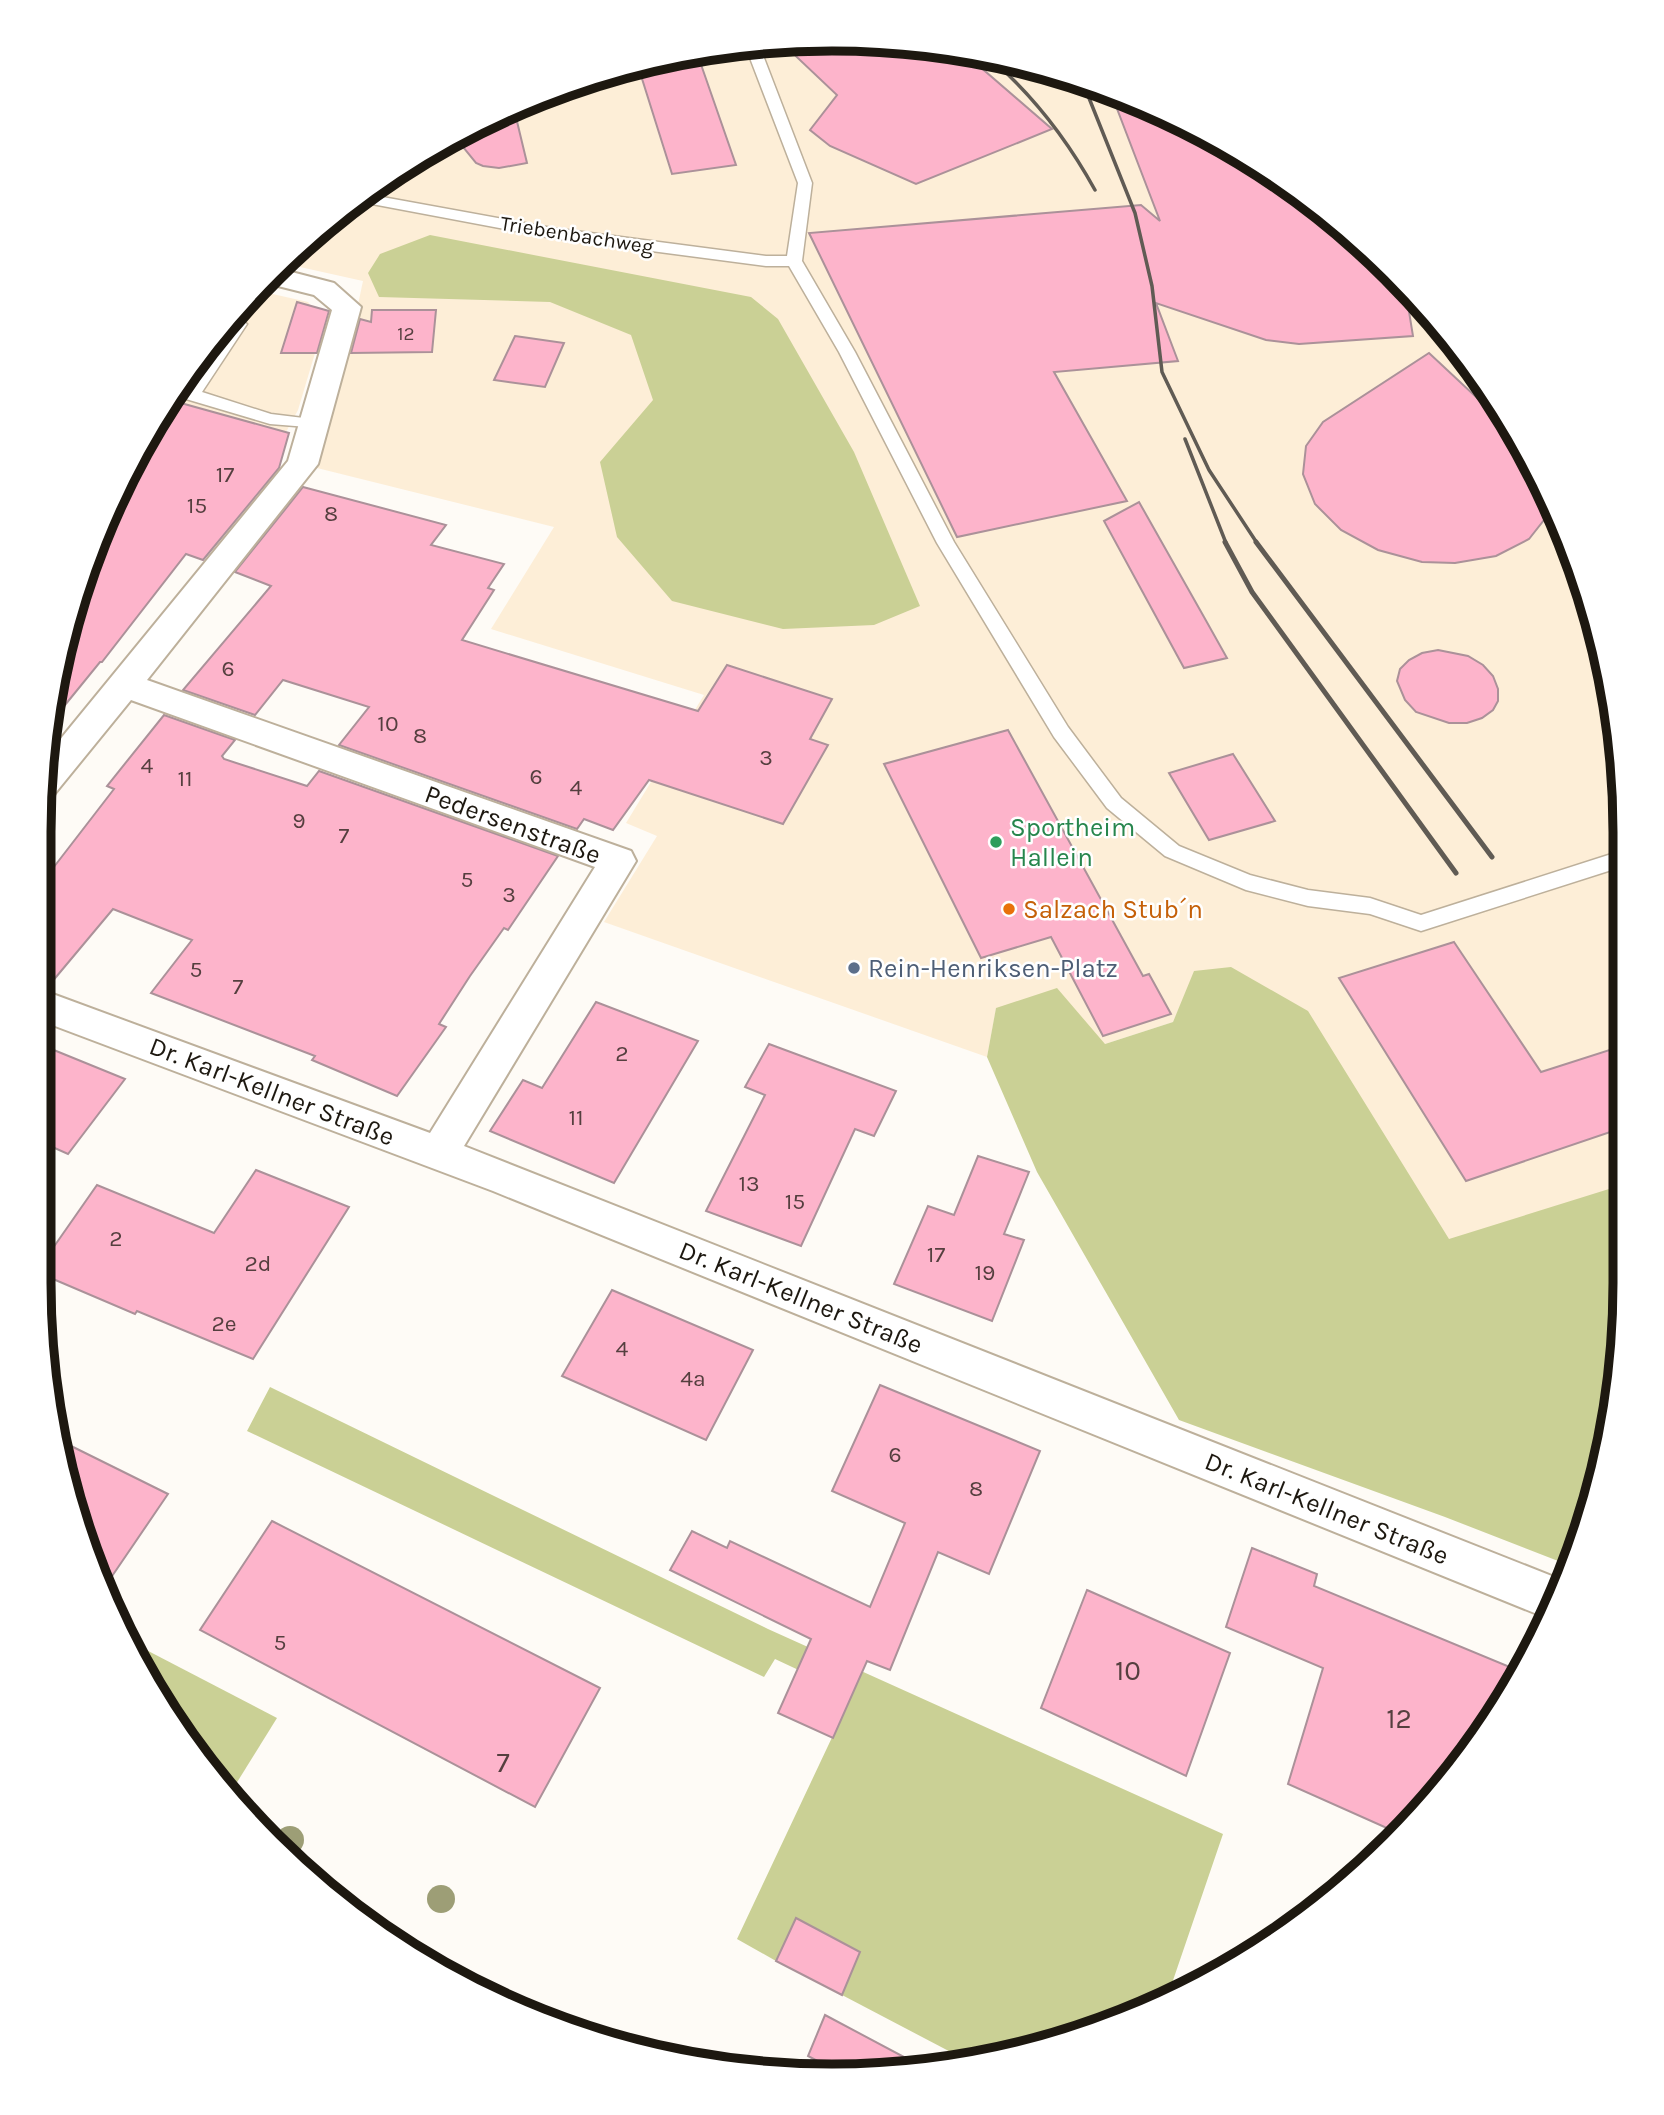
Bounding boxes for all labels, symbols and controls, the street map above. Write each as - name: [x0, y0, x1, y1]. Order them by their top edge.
- street label: Triebenbachweg: [499, 211, 656, 259]
- house number: 12: [397, 323, 415, 345]
- house number: 17: [216, 461, 234, 488]
- house number: 15: [187, 492, 207, 519]
- house number: 8: [324, 500, 338, 527]
- house number: 6: [221, 655, 235, 682]
- house number: 10: [377, 710, 399, 737]
- house number: 8: [413, 722, 427, 749]
- house number: 3: [759, 744, 773, 771]
- house number: 4: [141, 752, 154, 779]
- house number: 6: [529, 763, 543, 790]
- house number: 11: [177, 765, 193, 792]
- house number: 4: [570, 774, 583, 801]
- street label: Pedersenstraße: [421, 778, 605, 871]
- house number: 9: [292, 807, 306, 834]
- place label: Sportheim Hallein: [1010, 812, 1135, 873]
- house number: 7: [339, 822, 350, 849]
- marker: Sportheim Hallein: [988, 834, 1004, 850]
- house number: 5: [461, 866, 473, 893]
- house number: 3: [502, 881, 516, 908]
- place label: Salzach Stub´n: [1023, 894, 1203, 925]
- marker: Salzach Stub´n: [1001, 901, 1017, 917]
- place label: Rein-Henriksen-Platz: [868, 953, 1118, 984]
- house number: 5: [190, 956, 202, 983]
- marker: Rein-Henriksen-Platz: [846, 960, 862, 976]
- house number: 7: [233, 973, 244, 1000]
- street label: Dr. Karl-Kellner Straße: [145, 1030, 399, 1153]
- house number: 2: [615, 1040, 629, 1067]
- house number: 11: [568, 1104, 584, 1131]
- house number: 13: [738, 1170, 760, 1197]
- house number: 15: [785, 1188, 805, 1215]
- house number: 2: [109, 1225, 123, 1252]
- street label: Dr. Karl-Kellner Straße: [674, 1234, 927, 1361]
- house number: 17: [927, 1241, 945, 1268]
- house number: 2d: [245, 1250, 271, 1277]
- house number: 19: [975, 1259, 995, 1286]
- house number: 2e: [211, 1310, 237, 1337]
- house number: 4: [616, 1335, 629, 1362]
- house number: 4a: [680, 1365, 706, 1392]
- house number: 6: [888, 1441, 902, 1468]
- street label: Dr. Karl-Kellner Straße: [1200, 1445, 1453, 1572]
- house number: 8: [969, 1475, 983, 1502]
- house number: 5: [274, 1629, 286, 1656]
- house number: 10: [1115, 1654, 1141, 1687]
- house number: 12: [1386, 1702, 1412, 1735]
- house number: 7: [496, 1746, 510, 1779]

